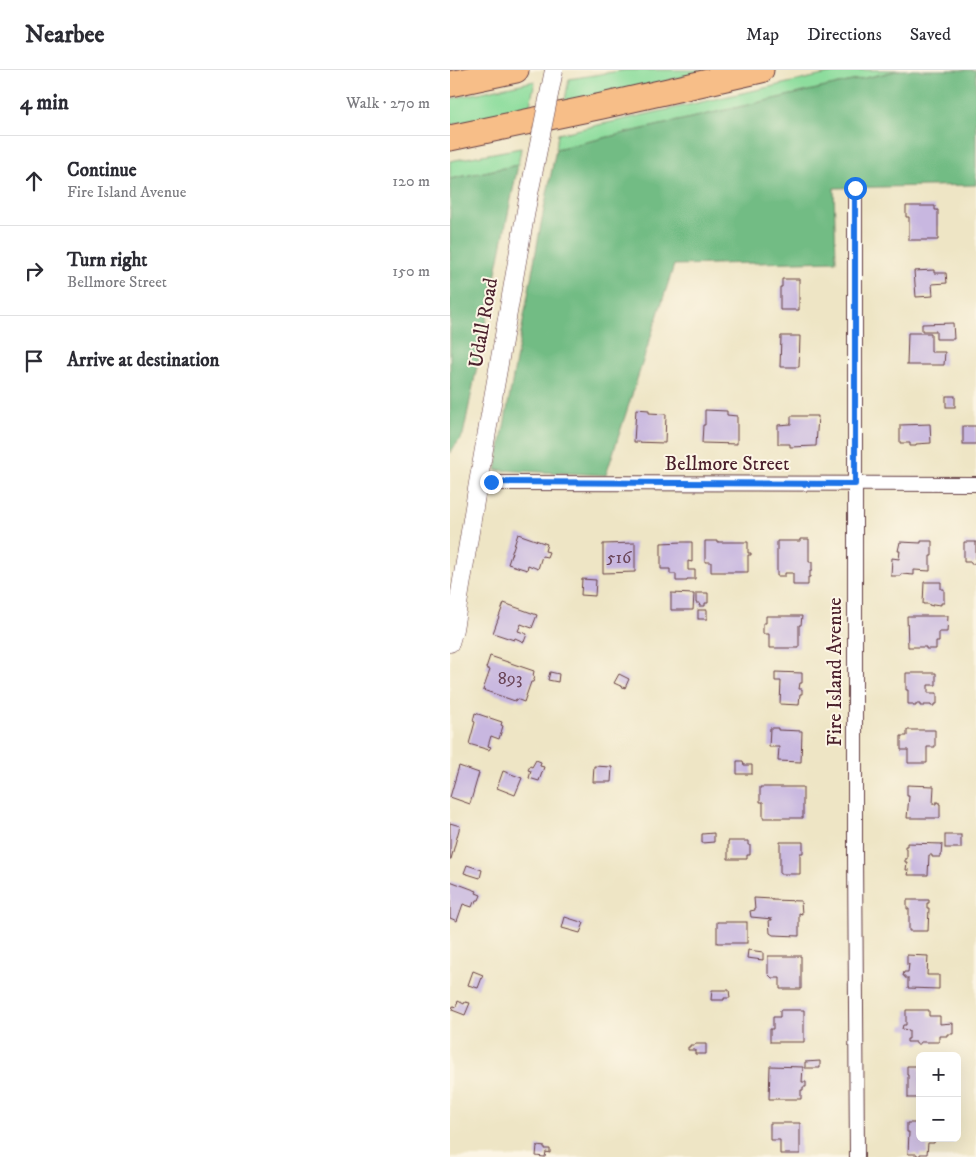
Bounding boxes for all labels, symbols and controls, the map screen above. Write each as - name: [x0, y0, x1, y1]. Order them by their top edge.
- text: Nearbee: [25, 20, 104, 50]
- text: Map: [746, 24, 779, 46]
- text: Directions: [807, 24, 882, 46]
- text: Saved: [910, 24, 951, 46]
- text: 4 min: [20, 90, 69, 116]
- text: Walk · 270 m: [346, 93, 430, 113]
- text: Continue: [67, 159, 137, 182]
- icon: ahead: [20, 167, 48, 195]
- text: 120 m: [392, 171, 430, 191]
- route start: [844, 177, 867, 200]
- text: Fire Island Avenue: [67, 182, 186, 202]
- text: Turn right: [67, 249, 147, 272]
- icon: right: [20, 257, 48, 285]
- text: 150 m: [392, 261, 430, 281]
- text: Bellmore Street: [67, 272, 167, 292]
- street label: Udall Road: [464, 276, 504, 370]
- icon: arrive: [20, 347, 48, 375]
- text: Arrive at destination: [67, 349, 219, 372]
- street label: Bellmore Street: [665, 452, 789, 477]
- route end: [480, 471, 503, 494]
- house number: 516: [607, 547, 632, 569]
- street label: Fire Island Avenue: [823, 597, 848, 747]
- house number: 893: [498, 668, 522, 690]
- map controls: [916, 1052, 961, 1142]
- button: +: [916, 1052, 961, 1097]
- button: −: [916, 1097, 961, 1142]

